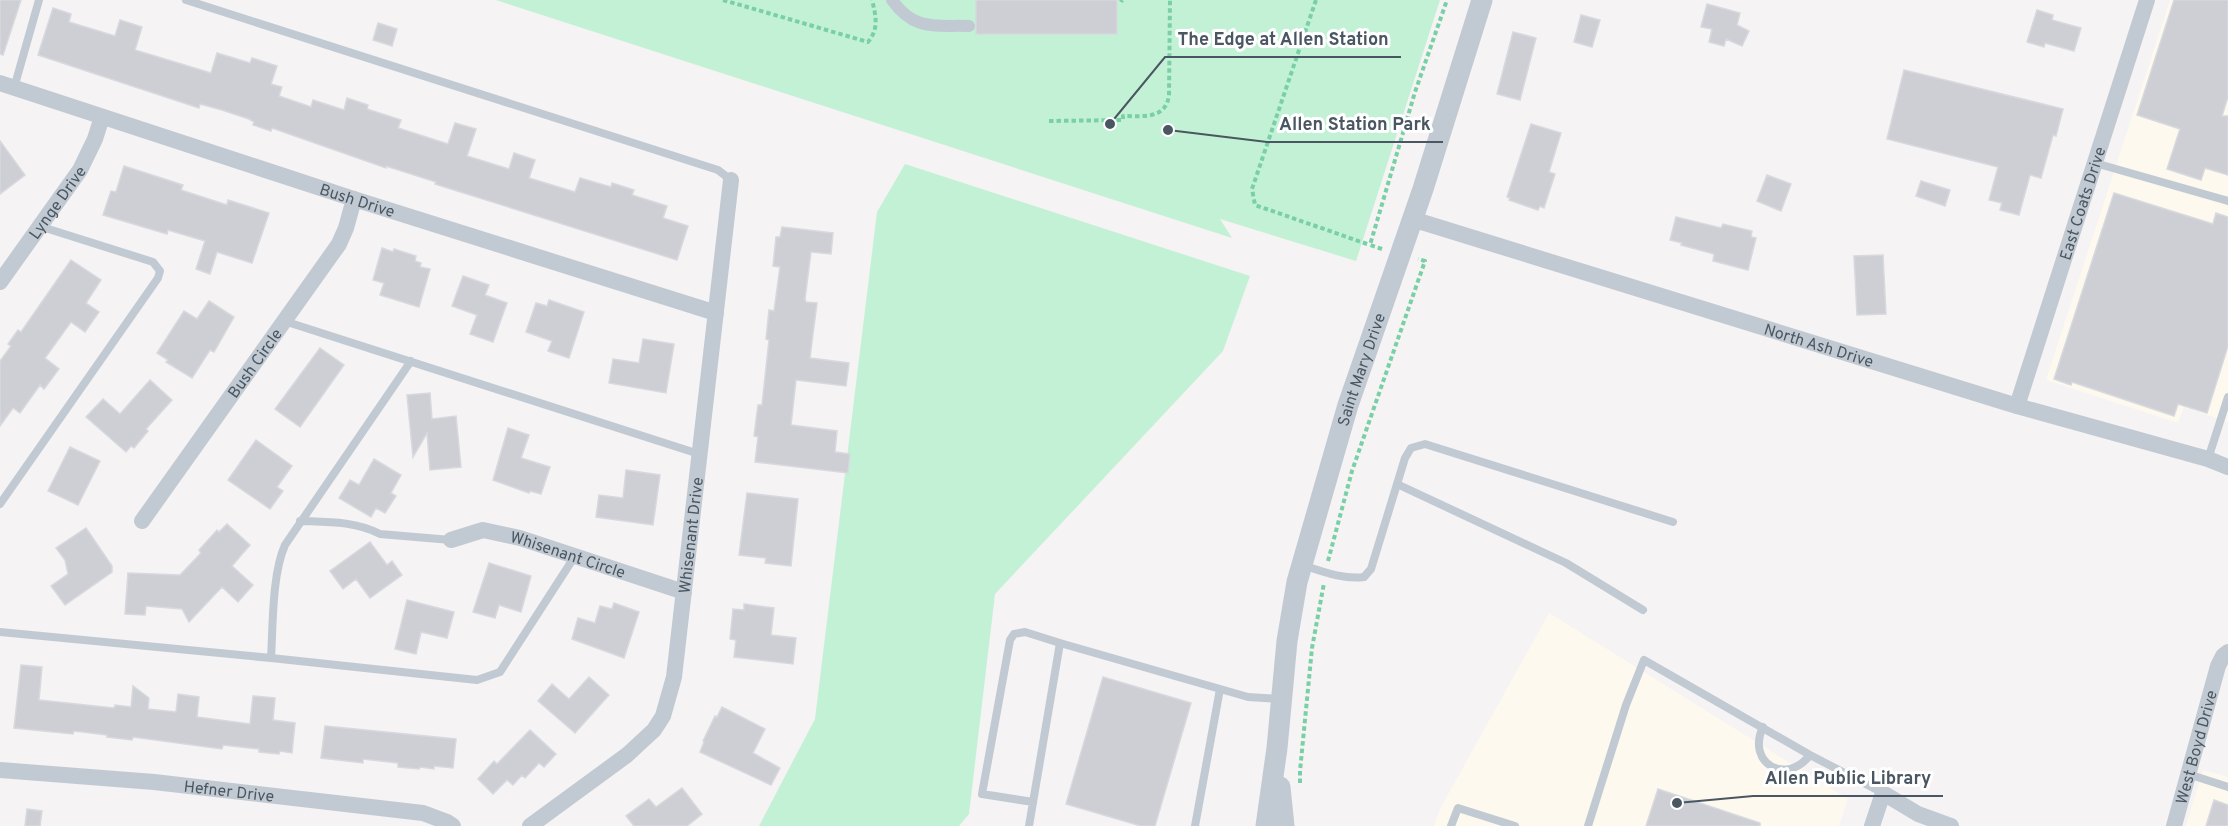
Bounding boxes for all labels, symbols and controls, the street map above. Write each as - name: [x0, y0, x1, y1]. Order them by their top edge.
- callout: The Edge at Allen Station: [1165, 21, 1401, 57]
- text: The Edge at Allen Station: [1177, 29, 1389, 52]
- callout: Allen Station Park: [1267, 106, 1443, 142]
- text: Allen Station Park: [1279, 114, 1431, 137]
- street label: East Coats Drive: [2056, 144, 2111, 263]
- street label: Lynge Drive: [26, 163, 92, 244]
- street label: Bush Drive: [317, 180, 397, 223]
- street label: Saint Mary Drive: [1334, 311, 1391, 429]
- street label: North Ash Drive: [1761, 320, 1876, 373]
- street label: Bush Circle: [224, 325, 288, 403]
- street label: Whisenant Drive: [676, 476, 709, 595]
- street label: Whisenant Circle: [508, 528, 628, 584]
- street label: West Boyd Drive: [2172, 688, 2223, 807]
- callout: Allen Public Library: [1753, 760, 1943, 796]
- text: Allen Public Library: [1765, 768, 1931, 791]
- street label: Hefner Drive: [183, 777, 275, 808]

